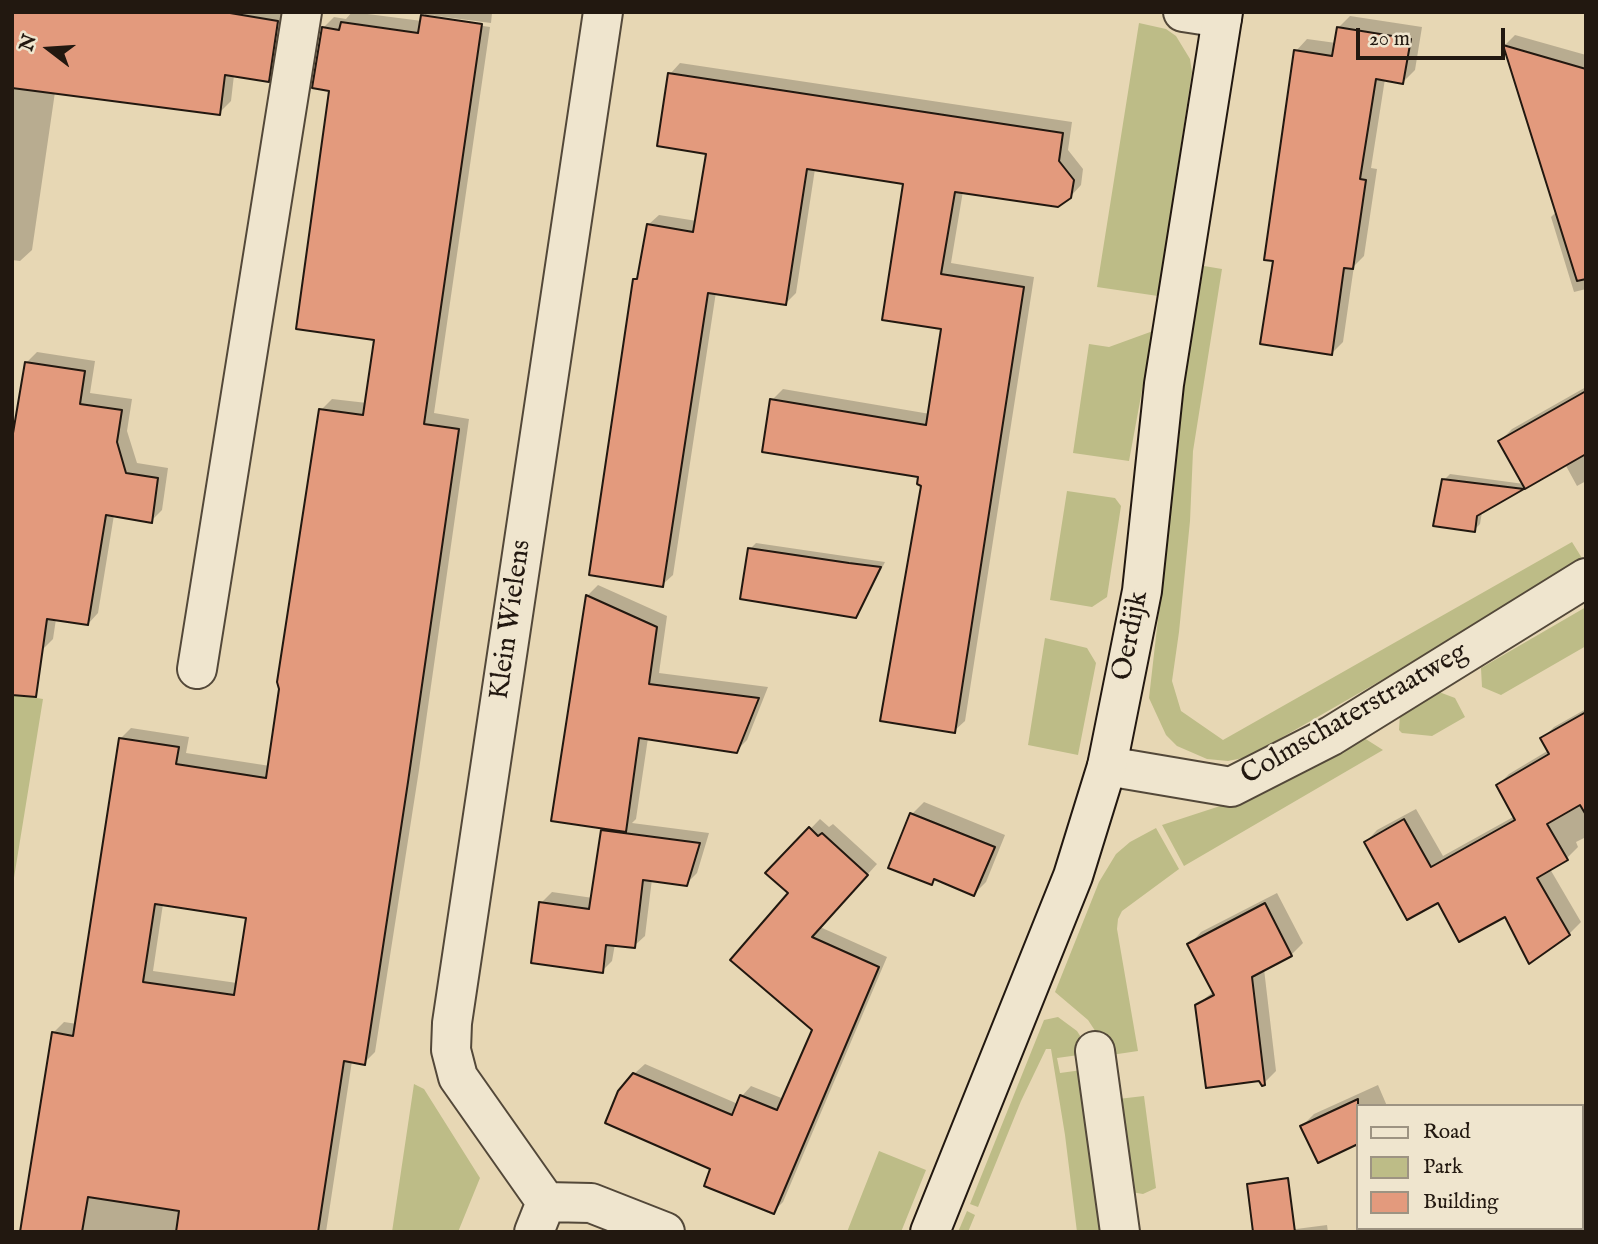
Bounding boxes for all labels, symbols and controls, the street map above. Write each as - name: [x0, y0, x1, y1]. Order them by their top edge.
- north arrow: [14, 14, 84, 84]
- scale bar: [1360, 14, 1509, 58]
- text: 20 m: [1369, 26, 1410, 53]
- text: N: [15, 31, 43, 54]
- street label: Klein Wielens: [484, 538, 540, 702]
- street label: Oerdijk: [1107, 588, 1157, 684]
- street label: Colmschaterstraatweg: [1236, 637, 1474, 793]
- legend: [1356, 1104, 1584, 1230]
- text: Road: [1423, 1119, 1470, 1146]
- text: Park: [1423, 1154, 1463, 1181]
- text: Building: [1423, 1189, 1498, 1216]

